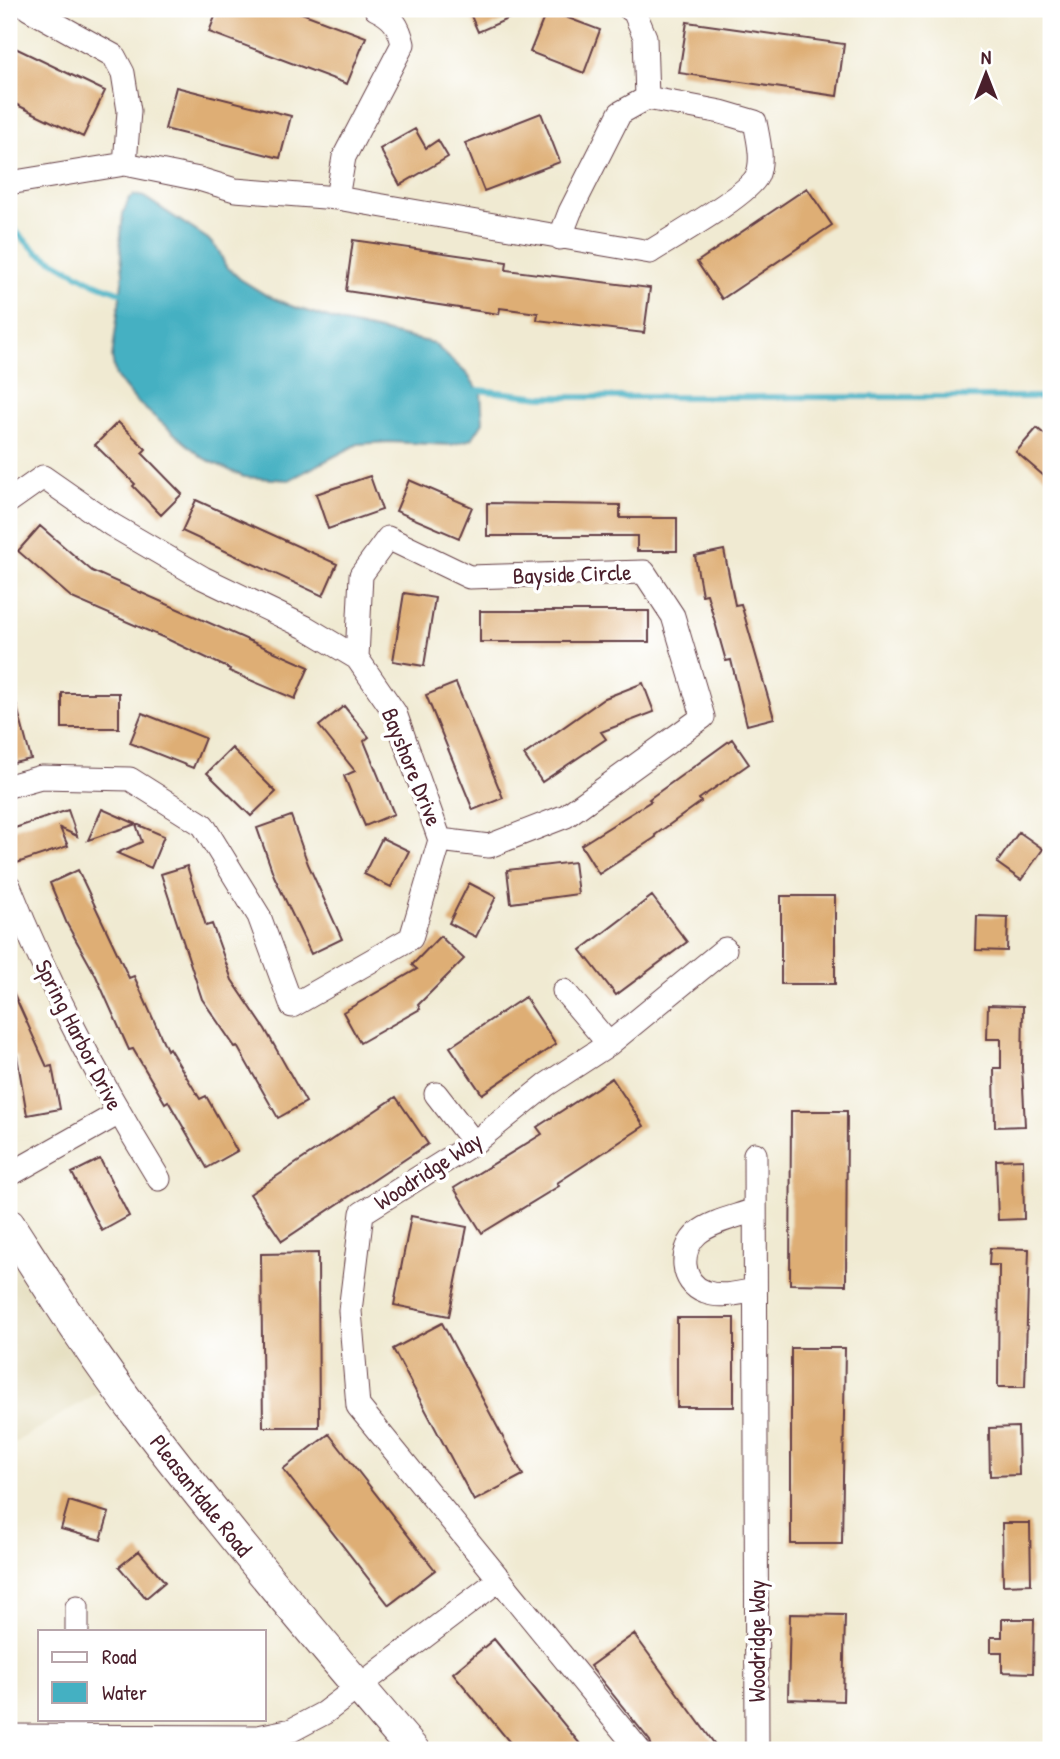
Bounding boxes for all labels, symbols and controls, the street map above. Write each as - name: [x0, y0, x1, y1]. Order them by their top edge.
- north arrow: [951, 38, 1021, 108]
- text: N: [981, 44, 991, 70]
- street label: Bayside Circle: [512, 556, 632, 591]
- street label: Bayshore Drive: [375, 703, 450, 830]
- street label: Spring Harbor Drive: [28, 954, 131, 1115]
- street label: Woodridge Way: [368, 1124, 488, 1217]
- street label: Pleasantdale Road: [143, 1428, 260, 1563]
- street label: Woodridge Way: [741, 1580, 772, 1702]
- legend: [38, 1630, 266, 1720]
- text: Road: [102, 1642, 136, 1671]
- text: Water: [102, 1678, 147, 1707]

